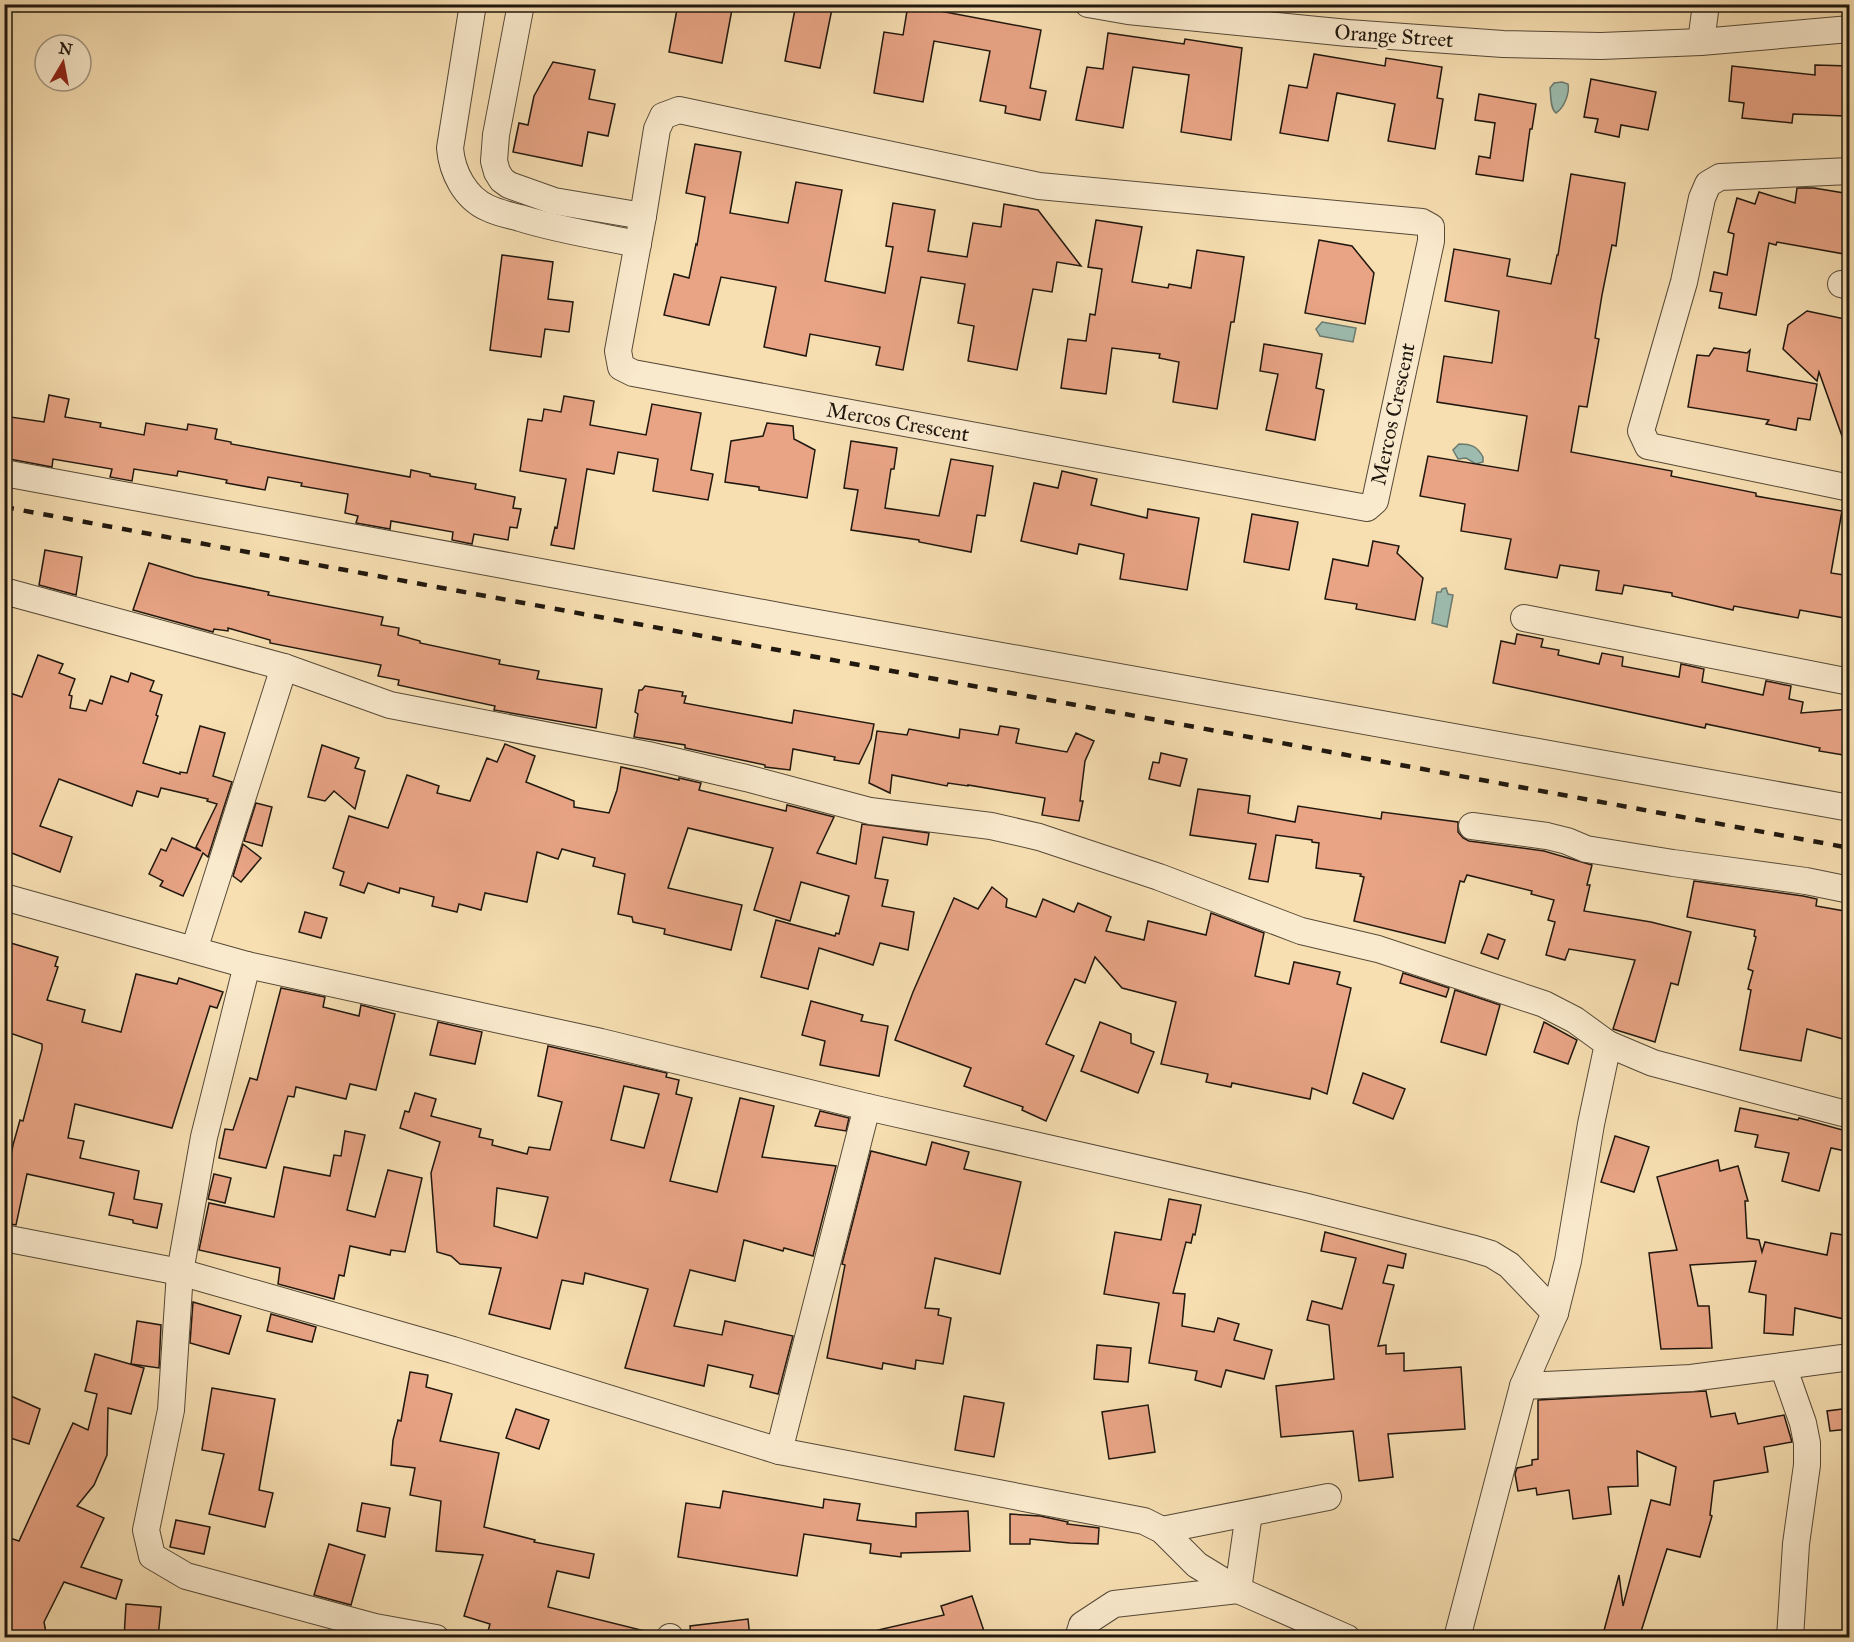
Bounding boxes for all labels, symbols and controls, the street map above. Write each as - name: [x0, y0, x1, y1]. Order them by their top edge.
- street label: Orange Street: [1334, 19, 1455, 53]
- north arrow: [33, 33, 93, 93]
- text: N: [57, 38, 74, 59]
- street label: Mercos Crescent: [1365, 340, 1421, 487]
- street label: Mercos Crescent: [825, 397, 972, 447]

